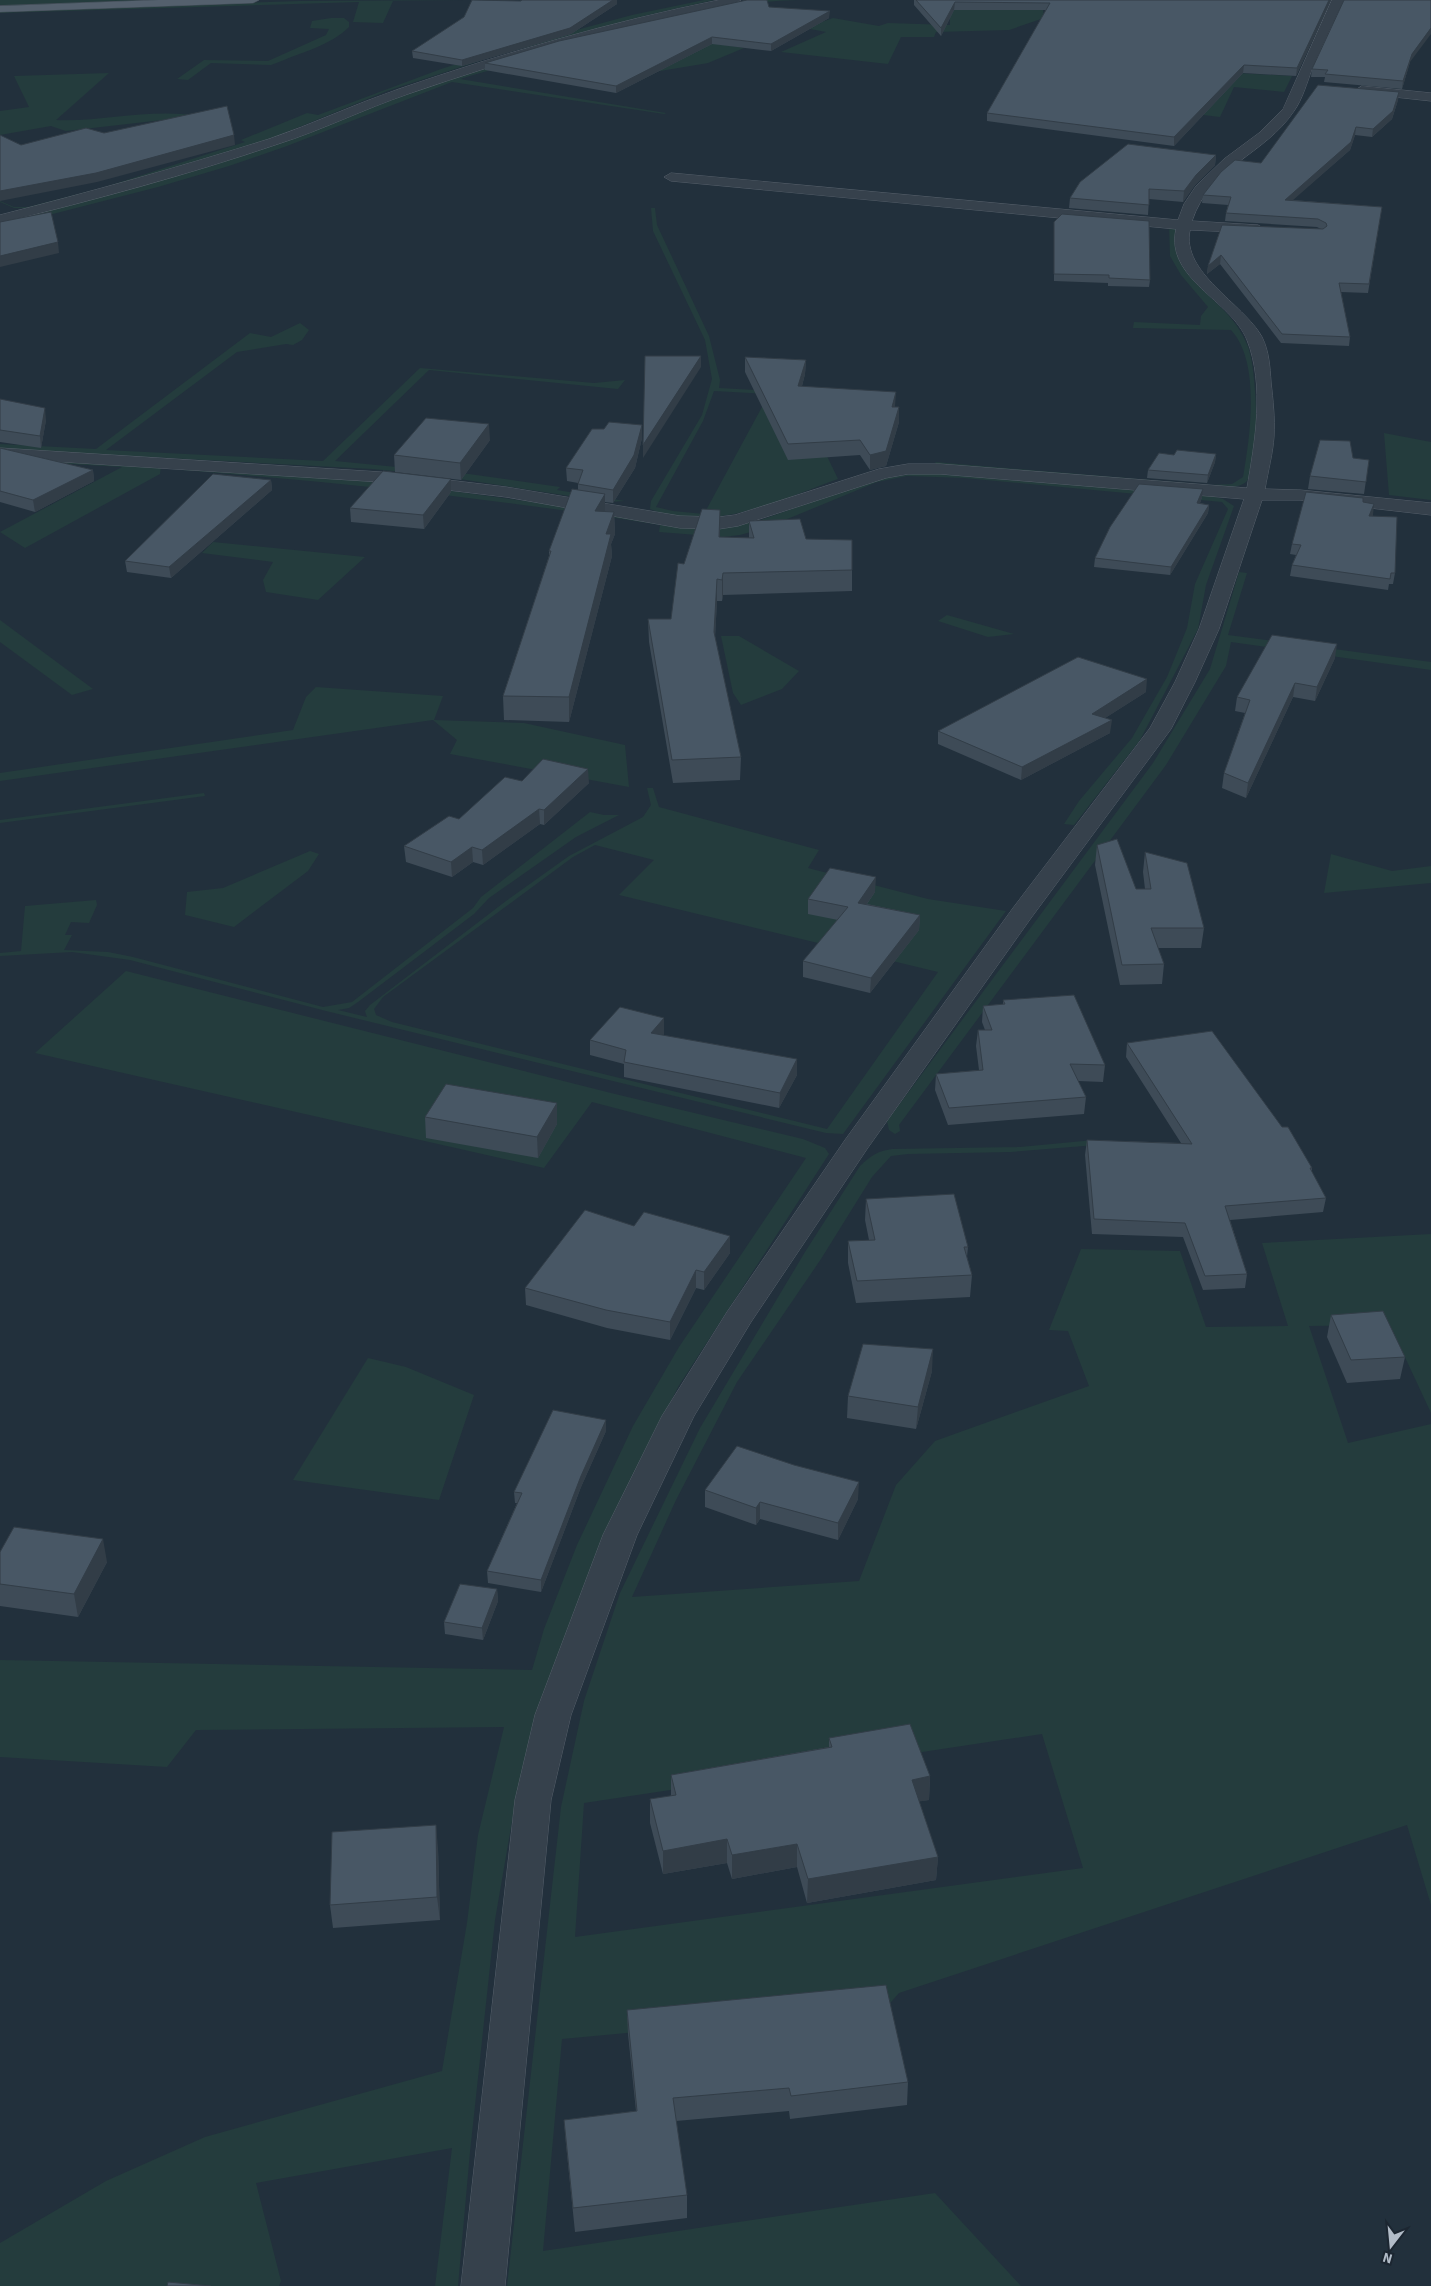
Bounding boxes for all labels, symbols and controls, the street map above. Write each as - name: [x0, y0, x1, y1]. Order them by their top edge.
- north arrow: [1366, 2221, 1416, 2271]
- text: N: [1380, 2247, 1395, 2268]

